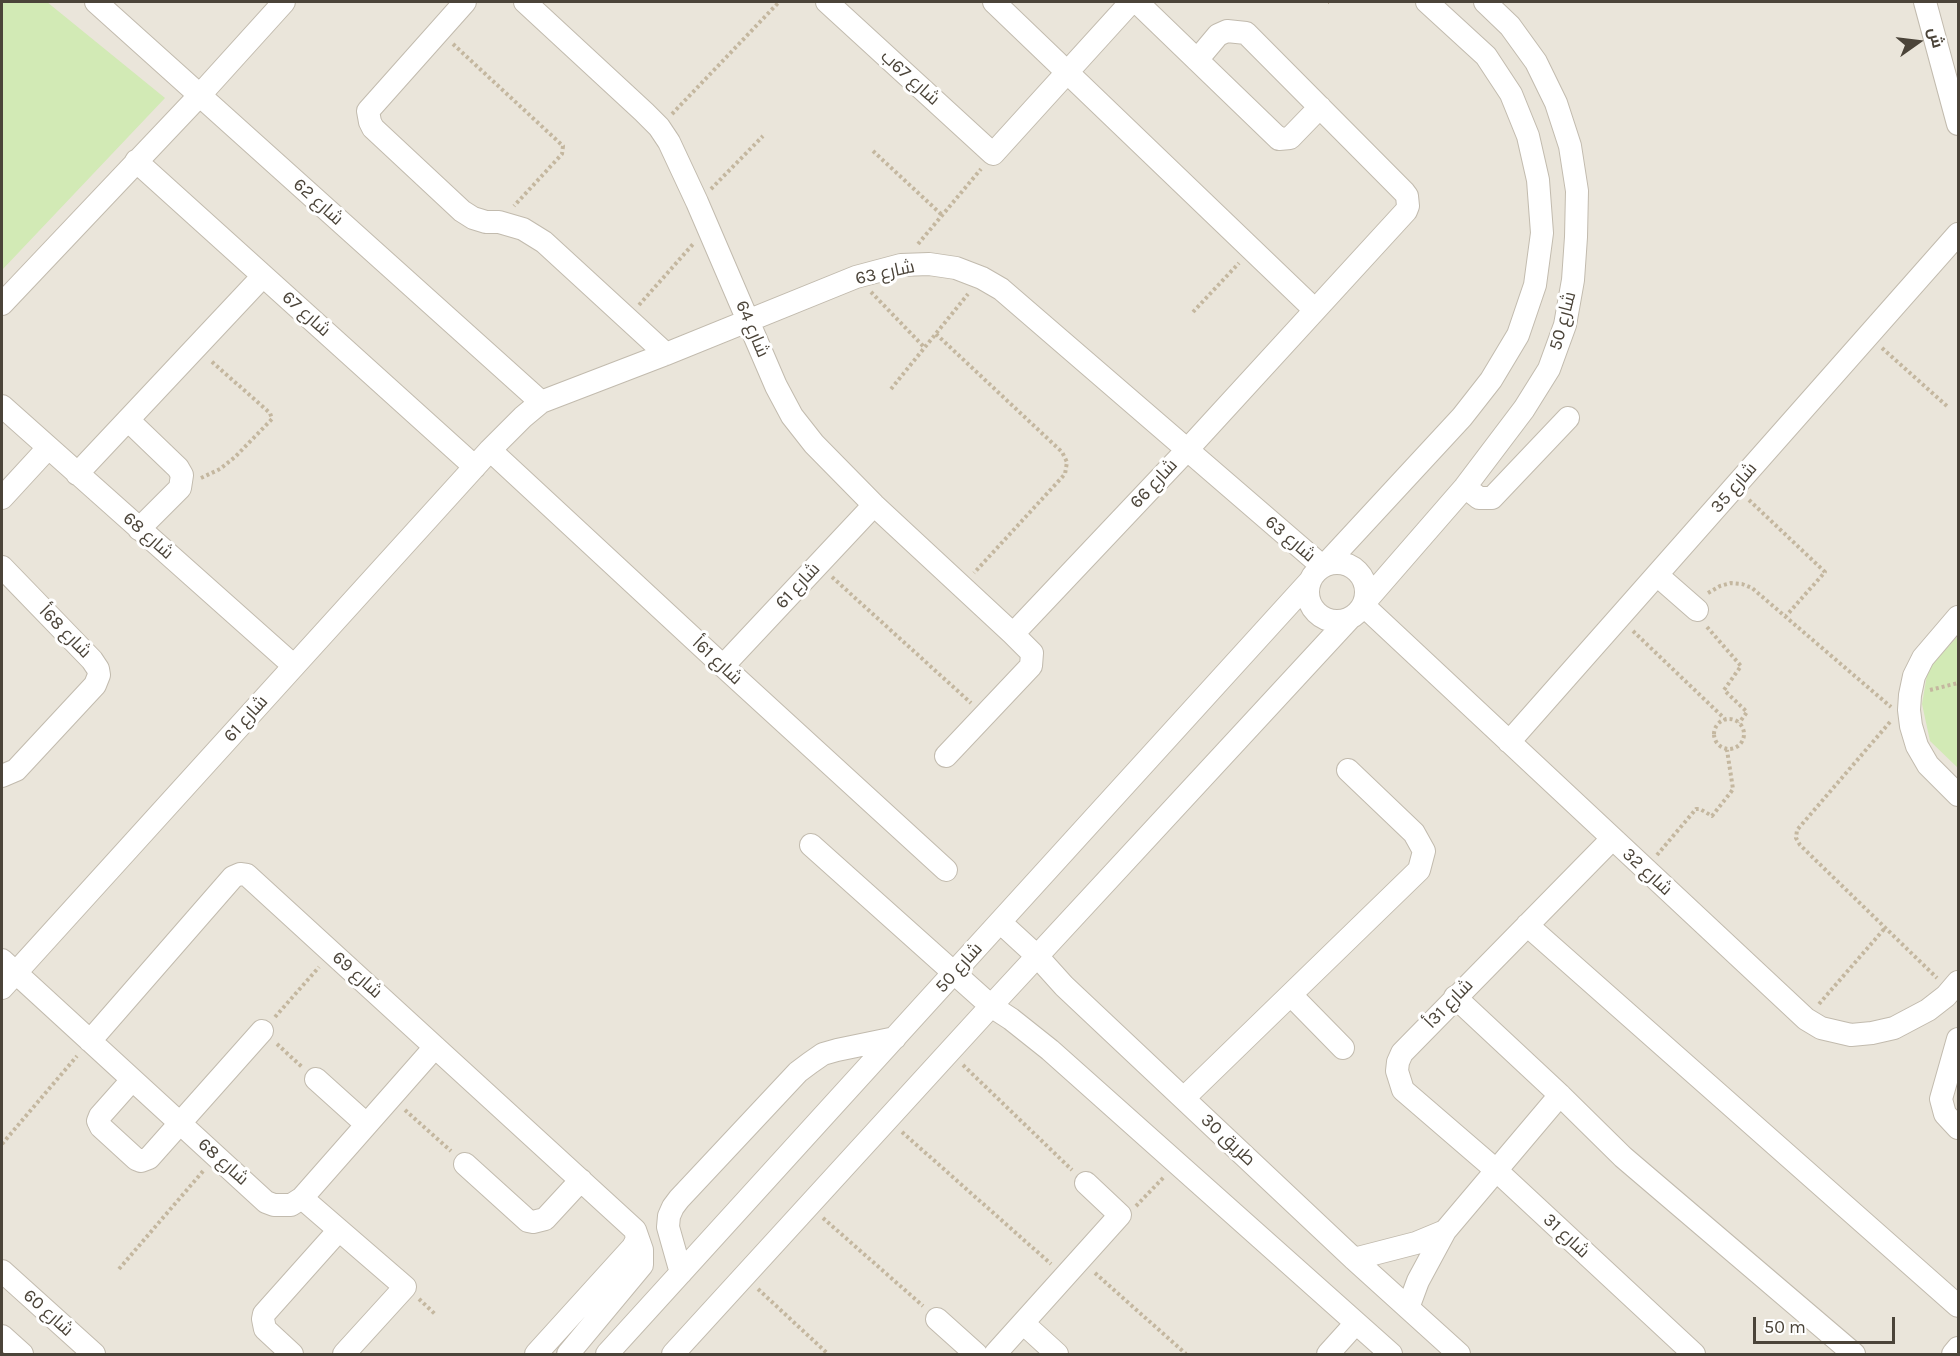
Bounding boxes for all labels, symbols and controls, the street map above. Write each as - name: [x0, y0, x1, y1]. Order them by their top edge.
- north arrow: [1888, 12, 1948, 72]
- text: ش: [1924, 25, 1948, 50]
- street label: شارع 67ب: [876, 46, 944, 110]
- street label: شارع 62: [289, 174, 347, 230]
- street label: شارع 63: [853, 256, 917, 290]
- street label: شارع 67: [277, 287, 335, 341]
- street label: شارع 50: [1545, 289, 1581, 353]
- street label: شارع 64: [730, 297, 774, 361]
- street label: شارع 66: [1126, 455, 1182, 513]
- street label: شارع 35: [1706, 458, 1762, 518]
- street label: شارع 68: [118, 508, 178, 564]
- street label: شارع 63: [1260, 511, 1320, 567]
- street label: شارع 61: [771, 558, 825, 614]
- street label: شارع 68أ: [35, 601, 95, 663]
- street label: شارع 61أ: [688, 633, 746, 689]
- street label: شارع 61: [219, 691, 273, 747]
- street label: شارع 32: [1618, 844, 1676, 900]
- street label: شارع 50: [931, 938, 987, 998]
- street label: شارع 69: [328, 947, 386, 1003]
- street label: شارع 31أ: [1420, 975, 1478, 1033]
- street label: طريق 30: [1196, 1109, 1260, 1171]
- street label: شارع 68: [193, 1134, 253, 1190]
- street label: شارع 31: [1538, 1209, 1594, 1263]
- street label: شارع 60: [18, 1285, 78, 1341]
- scale bar: [1756, 1305, 1898, 1343]
- text: 50 m: [1764, 1316, 1806, 1338]

